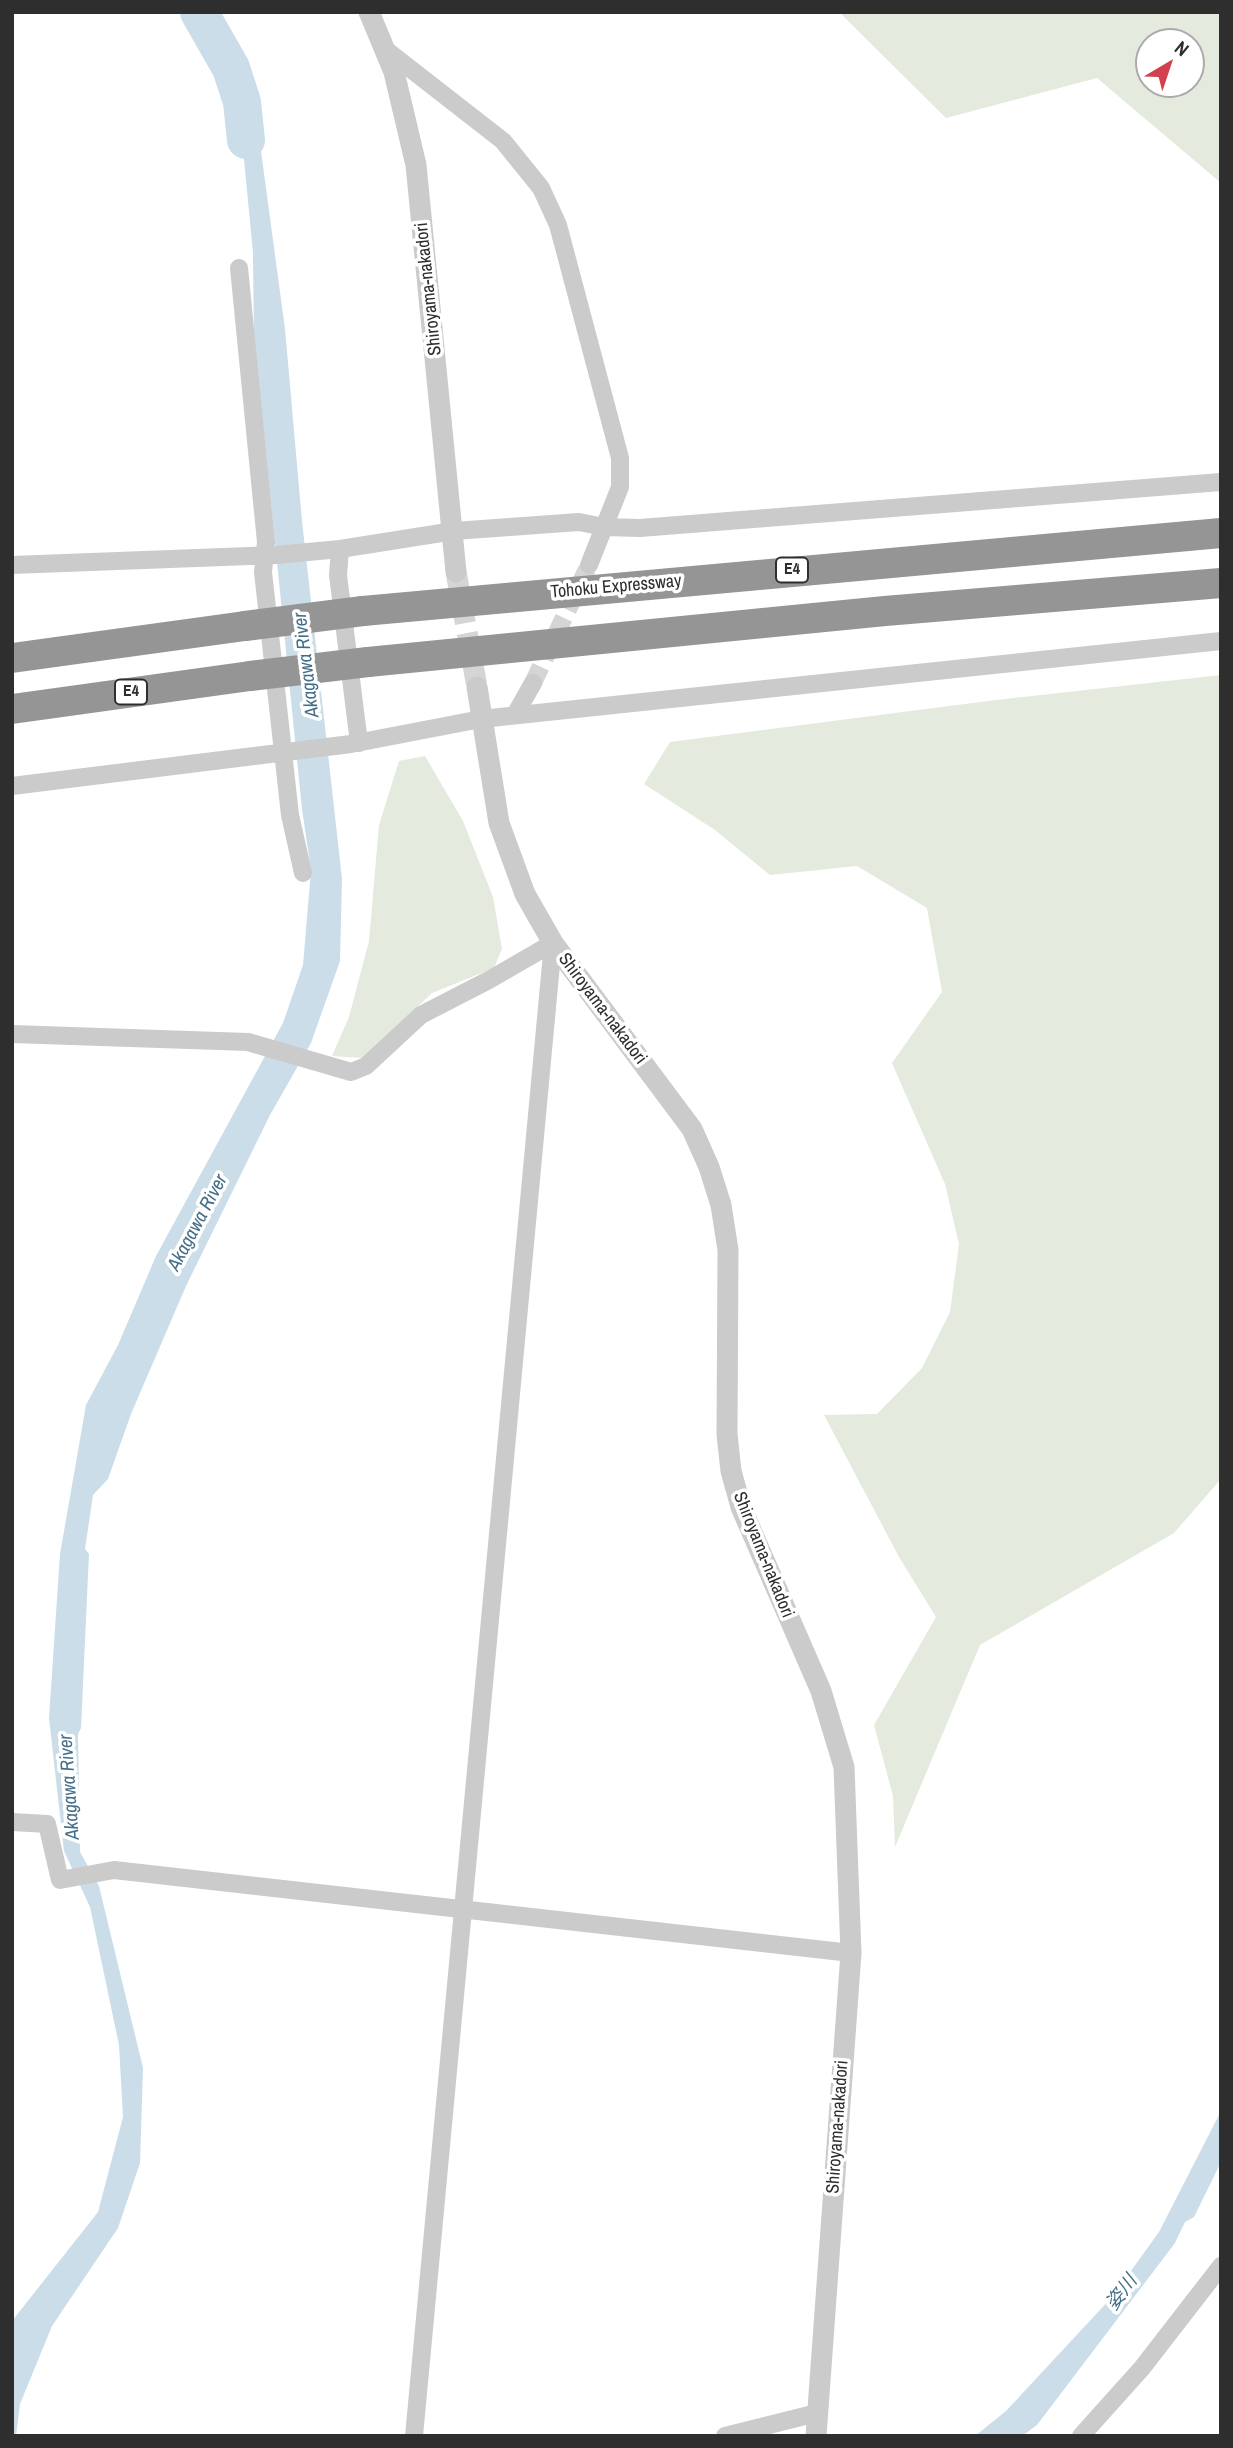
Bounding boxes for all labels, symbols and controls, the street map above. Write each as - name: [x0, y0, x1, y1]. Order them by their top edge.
- north arrow: [1135, 28, 1205, 98]
- text: N: [1169, 35, 1195, 62]
- street label: Shiroyama-nakadori: [411, 221, 447, 357]
- road number: E4: [776, 558, 808, 582]
- street label: Tohoku Expressway: [550, 571, 682, 603]
- water label: Akagawa River: [289, 611, 325, 719]
- road number: E4: [115, 680, 147, 705]
- street label: Shiroyama-nakadori: [553, 949, 651, 1069]
- water label: Akagawa River: [163, 1171, 233, 1275]
- street label: Shiroyama-nakadori: [728, 1489, 798, 1621]
- water label: Akagawa River: [55, 1734, 85, 1840]
- street label: Shiroyama-nakadori: [823, 2060, 853, 2194]
- water label: 姿川: [1101, 2271, 1143, 2315]

